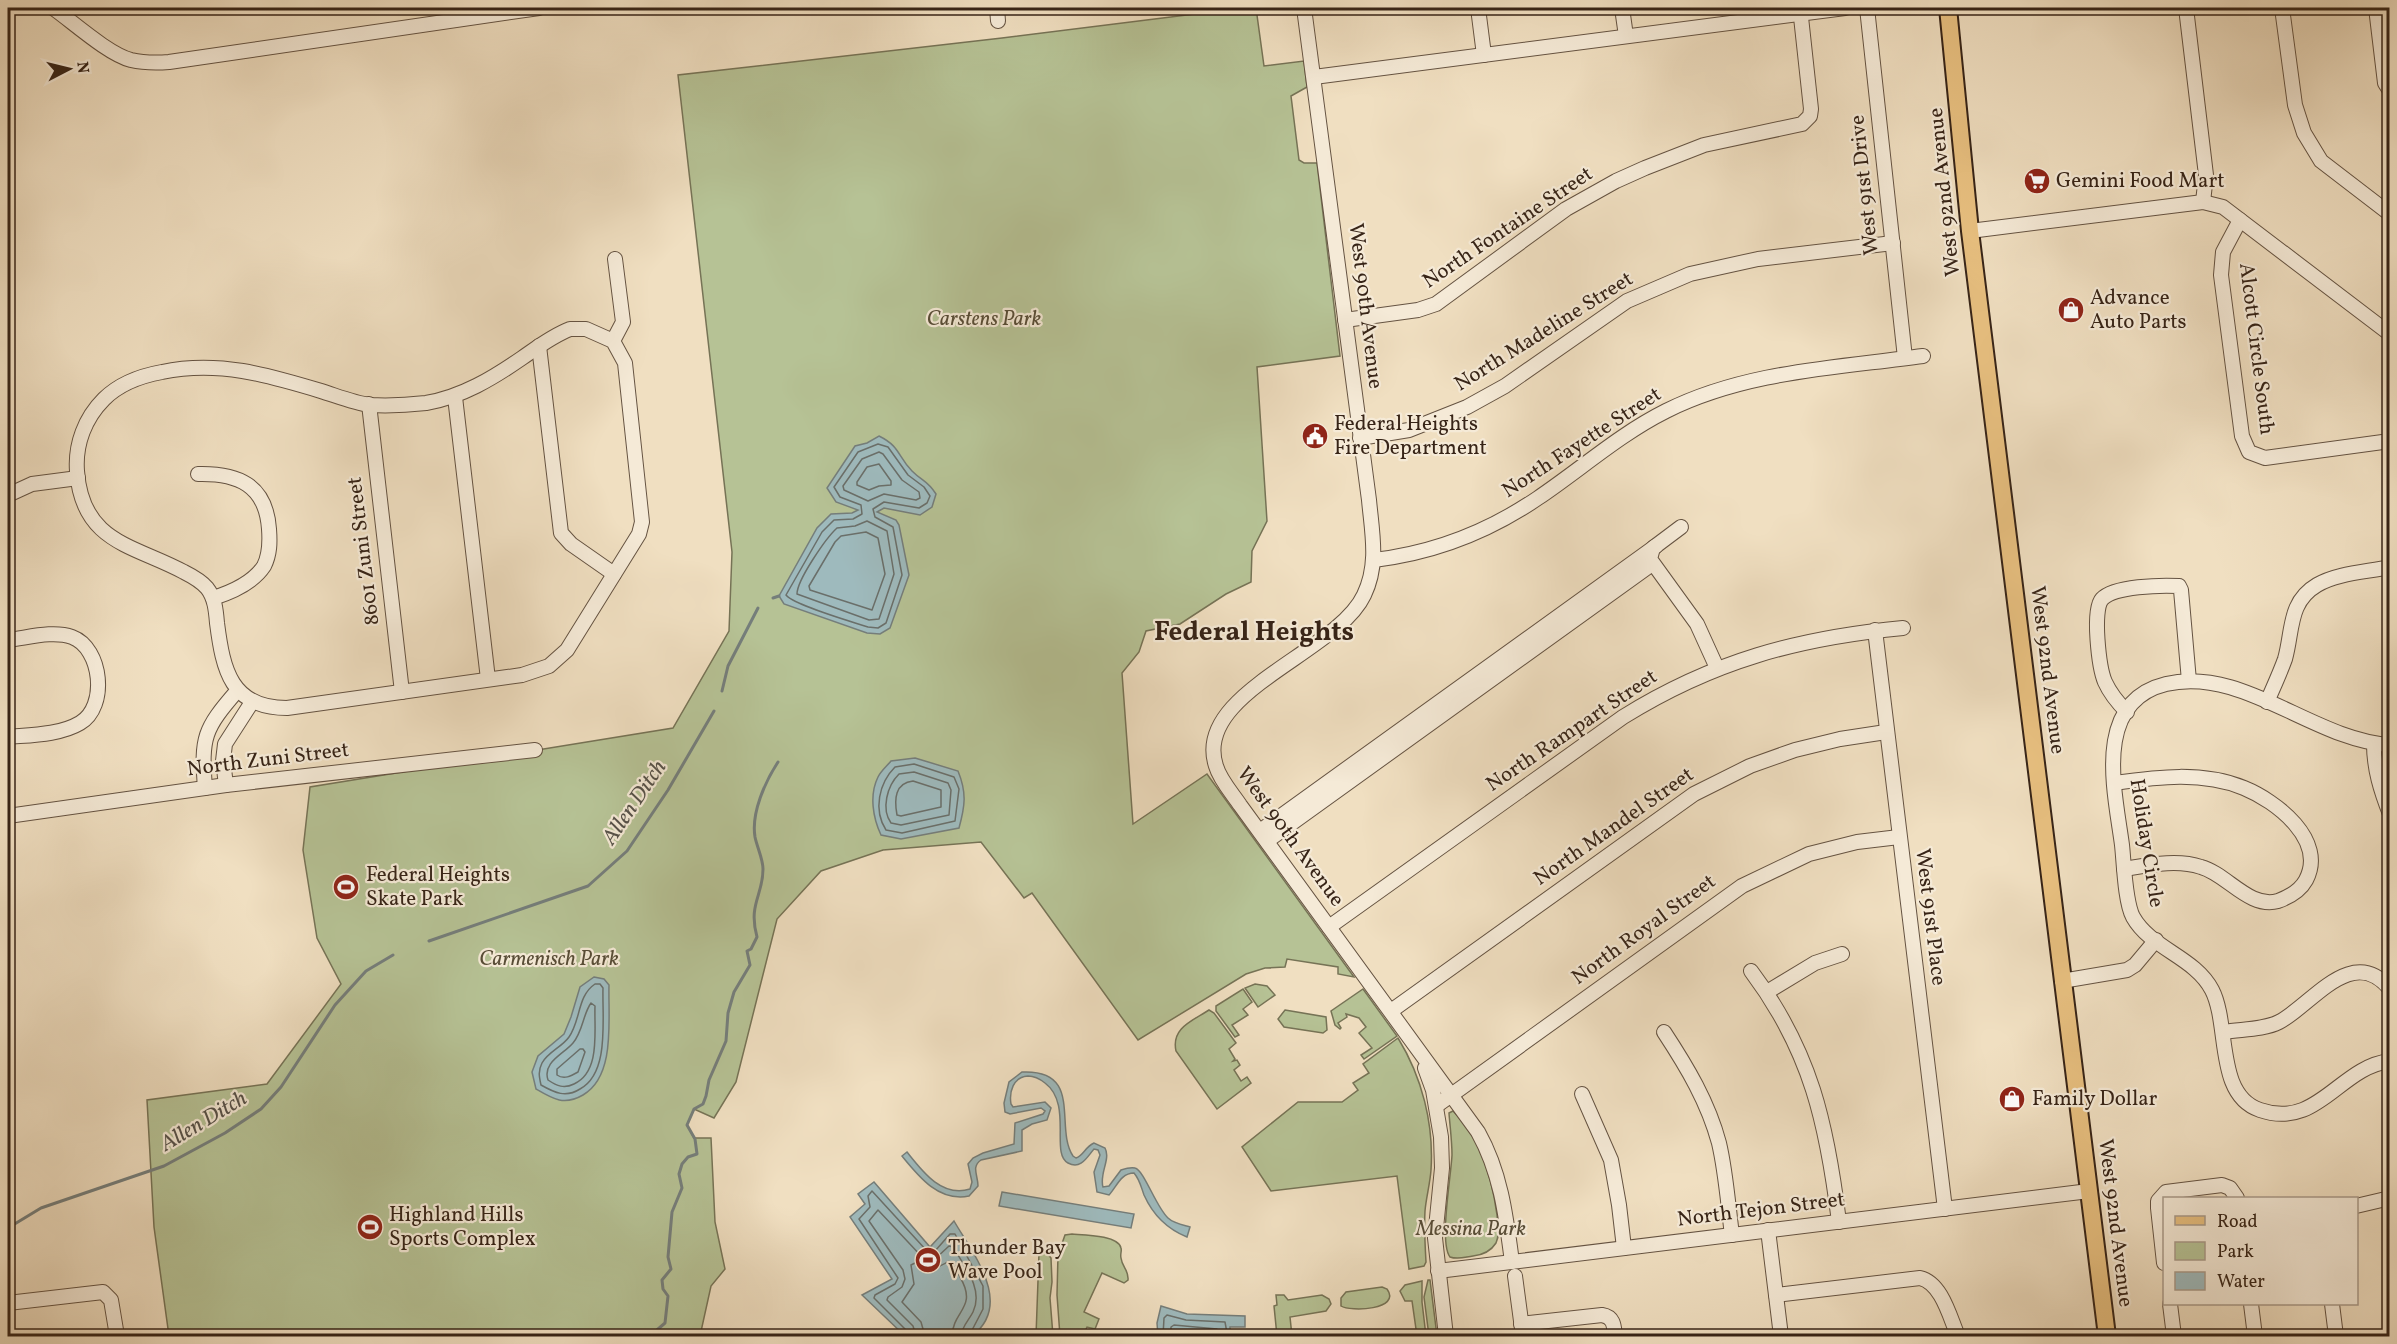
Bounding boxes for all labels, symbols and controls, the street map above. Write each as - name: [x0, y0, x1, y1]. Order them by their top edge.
- north arrow: [39, 39, 99, 99]
- text: N: [70, 60, 94, 75]
- street label: West 92nd Avenue: [1922, 106, 1968, 278]
- street label: West 91st Drive: [1843, 113, 1887, 257]
- street label: North Fontaine Street: [1417, 160, 1599, 296]
- supermarket icon: Gemini Food Mart: [2022, 166, 2052, 196]
- place label: Gemini Food Mart: [2056, 167, 2225, 196]
- street label: West 90th Avenue: [1340, 222, 1390, 390]
- street label: Alcott Circle South: [2231, 261, 2281, 437]
- street label: North Madeline Street: [1449, 265, 1639, 399]
- place label: Advance Auto Parts: [2090, 284, 2187, 337]
- shop icon: Advance Auto Parts: [2056, 295, 2086, 325]
- park label: Carstens Park: [927, 305, 1042, 334]
- street label: North Fayette Street: [1497, 381, 1667, 505]
- place label: Federal Heights Fire Department: [1334, 410, 1487, 463]
- public building icon: Federal Heights Fire Department: [1300, 421, 1330, 451]
- street label: 8601 Zuni Street: [341, 475, 387, 627]
- street label: West 92nd Avenue: [2022, 584, 2072, 756]
- district label: Federal Heights: [1154, 614, 1354, 652]
- street label: North Rampart Street: [1481, 663, 1663, 799]
- street label: North Zuni Street: [185, 736, 351, 784]
- water label: Allen Ditch: [595, 754, 675, 852]
- street label: West 90th Avenue: [1229, 761, 1351, 913]
- street label: North Mandel Street: [1528, 761, 1700, 893]
- street label: Holiday Circle: [2122, 777, 2170, 909]
- street label: West 91st Place: [1907, 847, 1953, 987]
- place label: Federal Heights Skate Park: [366, 861, 510, 914]
- street label: North Royal Street: [1566, 868, 1722, 992]
- sports icon: Federal Heights Skate Park: [331, 872, 361, 902]
- park label: Carmenisch Park: [479, 945, 619, 974]
- water label: Allen Ditch: [154, 1084, 253, 1161]
- shop icon: Family Dollar: [1997, 1084, 2027, 1114]
- place label: Family Dollar: [2032, 1085, 2158, 1114]
- street label: West 92nd Avenue: [2090, 1137, 2140, 1309]
- street label: North Tejon Street: [1676, 1185, 1846, 1235]
- legend: [2163, 1197, 2358, 1305]
- place label: Highland Hills Sports Complex: [389, 1201, 536, 1254]
- text: Road: [2217, 1210, 2258, 1235]
- sports icon: Highland Hills Sports Complex: [355, 1212, 385, 1242]
- park label: Messina Park: [1415, 1215, 1526, 1244]
- place label: Thunder Bay Wave Pool: [948, 1234, 1066, 1287]
- text: Park: [2217, 1240, 2254, 1265]
- sports icon: Thunder Bay Wave Pool: [913, 1245, 943, 1275]
- text: Water: [2217, 1270, 2265, 1295]

